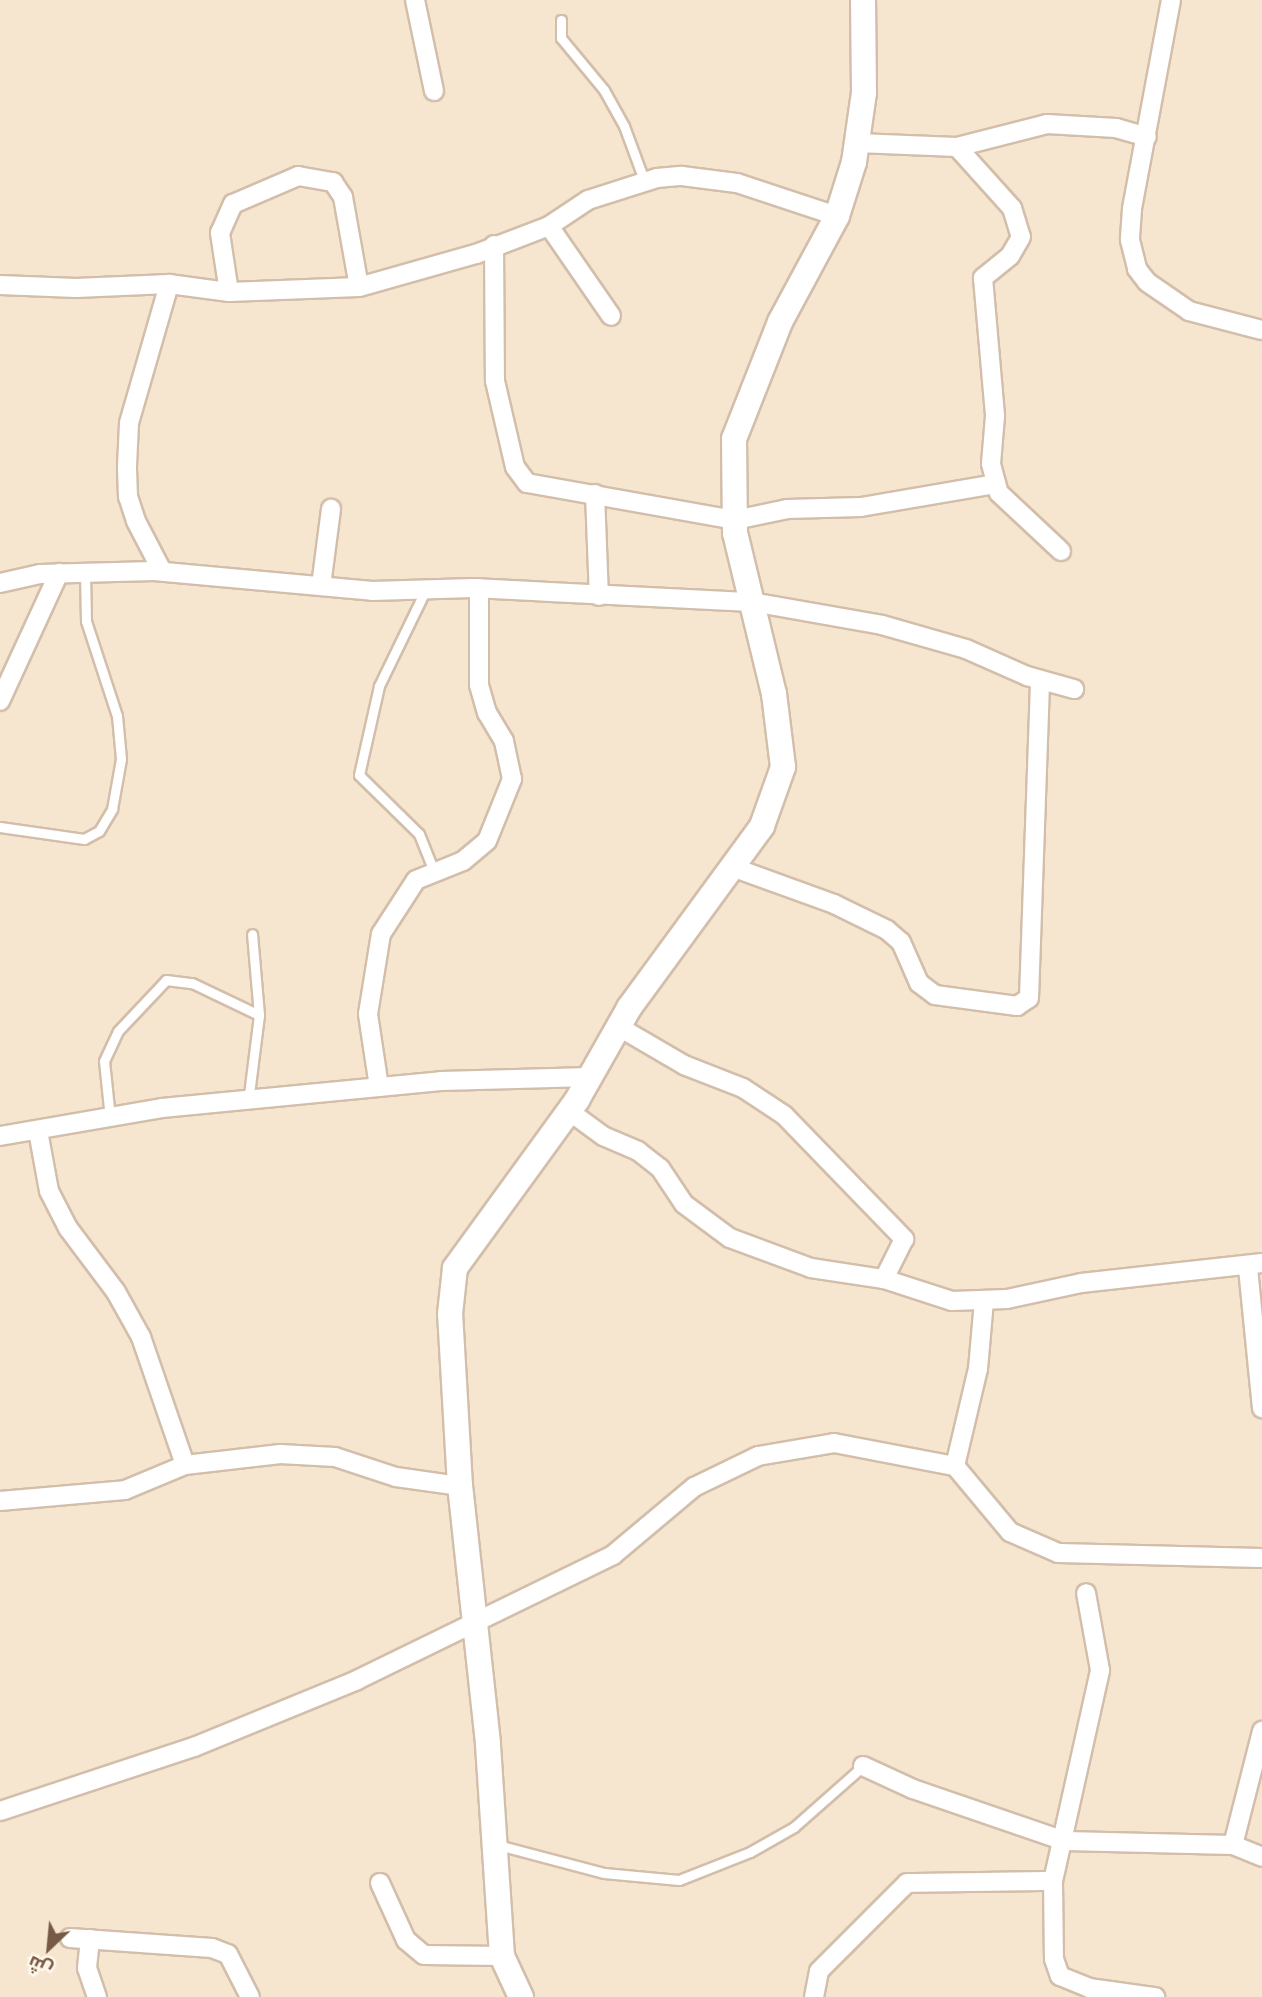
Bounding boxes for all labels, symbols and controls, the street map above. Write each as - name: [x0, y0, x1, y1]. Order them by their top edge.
- north arrow: [14, 1913, 84, 1983]
- text: ش: [24, 1952, 56, 1983]

